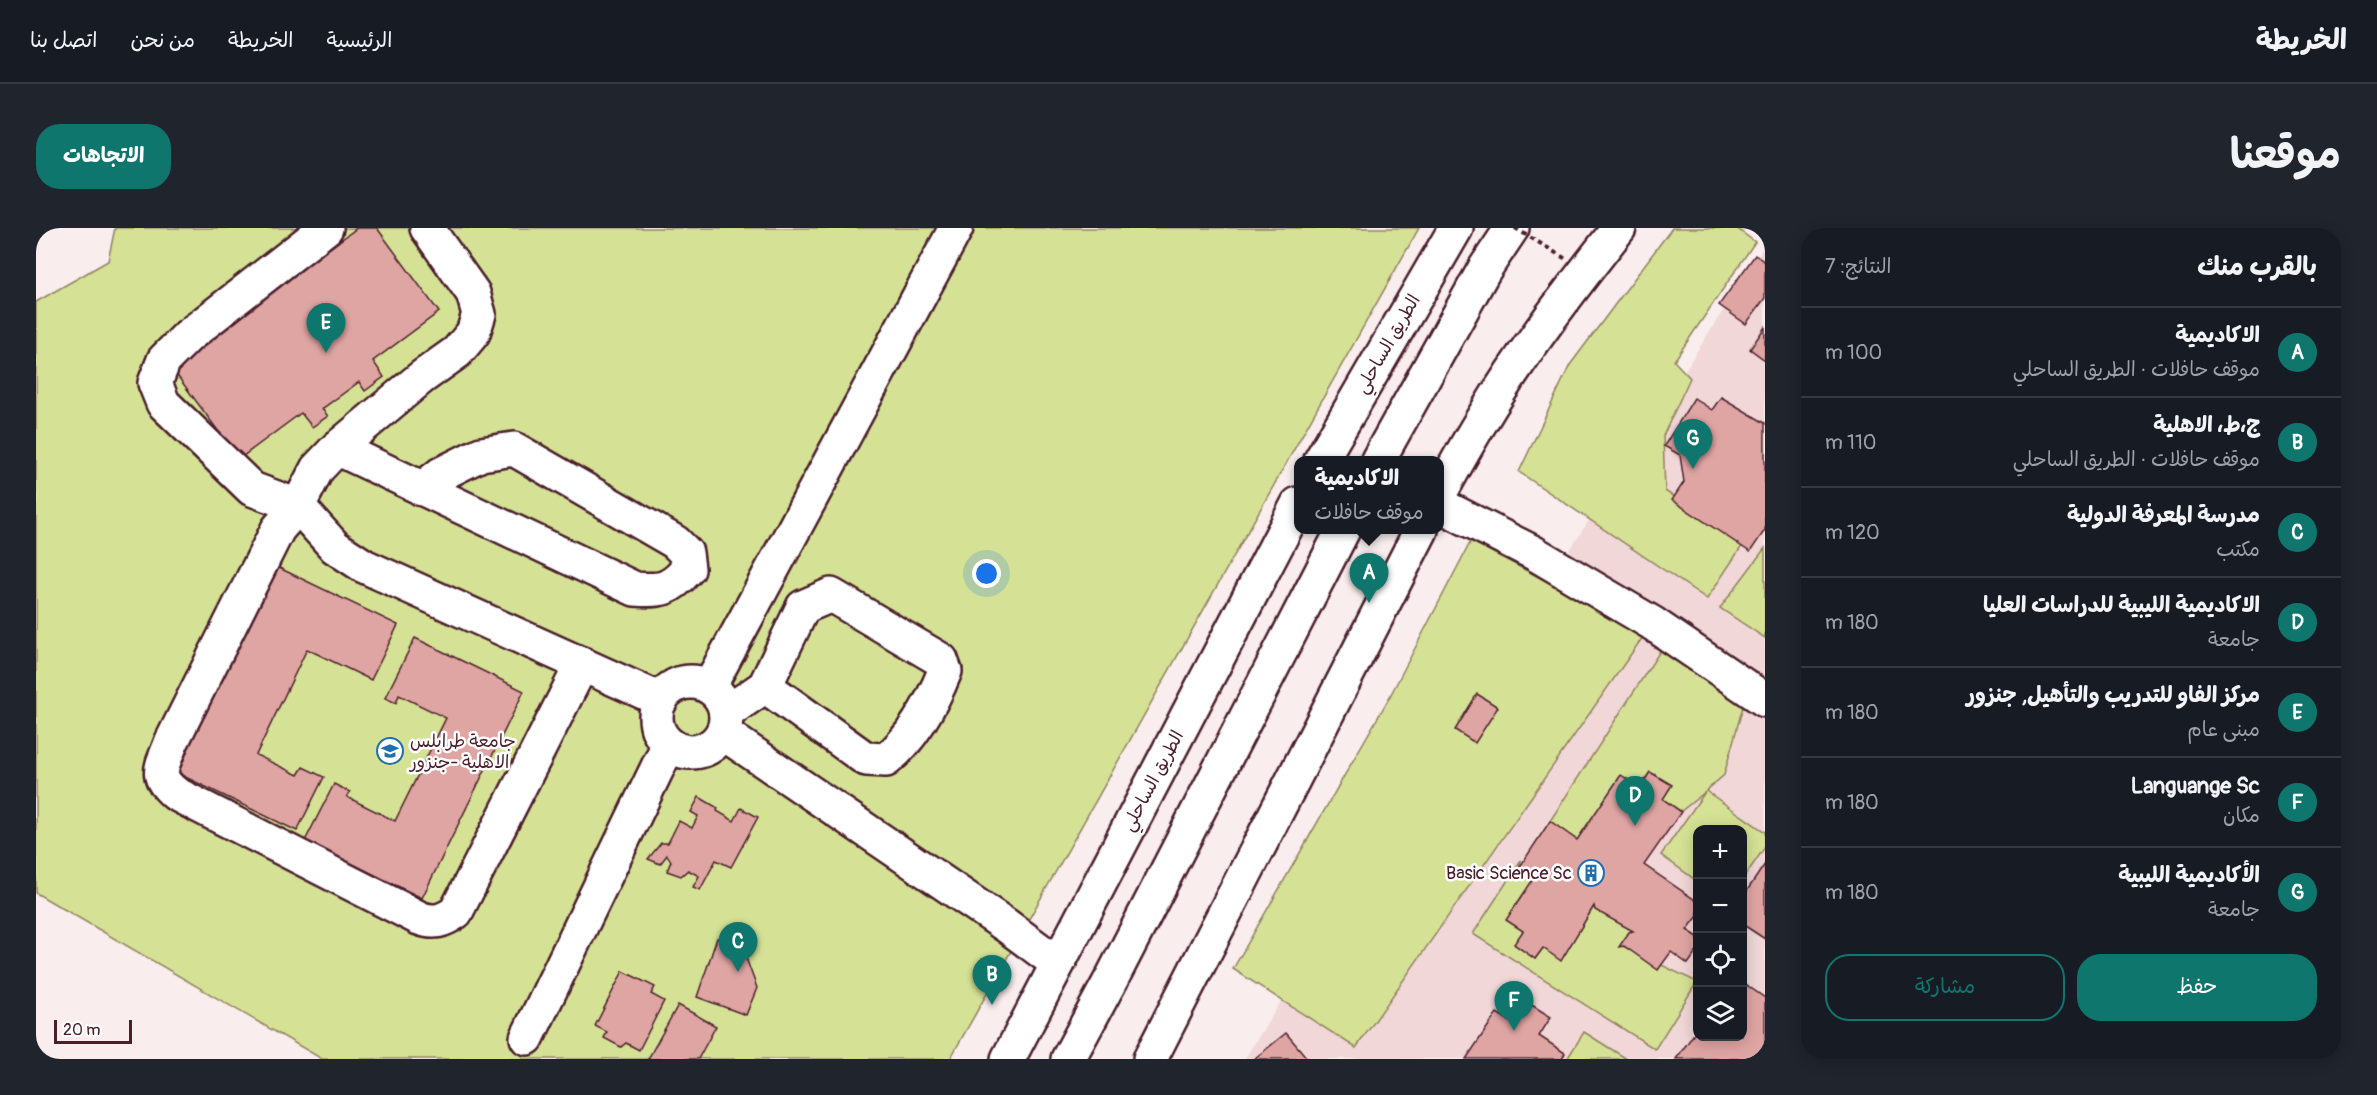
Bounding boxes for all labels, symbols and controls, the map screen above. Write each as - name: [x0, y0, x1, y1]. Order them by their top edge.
- text: الخريطة: [2256, 23, 2347, 58]
- text: اتصل بنا: [30, 27, 97, 54]
- text: من نحن: [130, 27, 195, 54]
- text: الخريطة: [228, 27, 293, 54]
- text: الرئيسية: [326, 27, 392, 54]
- button: الاتجاهات: [36, 124, 171, 189]
- text: موقعنا: [2230, 129, 2341, 181]
- text: بالقرب منك: [2197, 251, 2317, 283]
- text: النتائج: 7: [1825, 254, 1891, 279]
- street label: الطريق الساحلي: [1350, 290, 1429, 400]
- pin: E: [306, 304, 346, 353]
- text: الاكاديمية: [2175, 321, 2260, 349]
- text: 100 m: [1825, 340, 1882, 365]
- text: A: [2291, 340, 2304, 365]
- text: موقف حافلات · الطريق الساحلي: [2013, 357, 2260, 382]
- text: ج،ط، الاهلية: [2153, 411, 2260, 439]
- pin: G: [1674, 420, 1712, 469]
- text: 110 m: [1825, 430, 1876, 455]
- text: B: [2292, 430, 2303, 455]
- text: موقف حافلات · الطريق الساحلي: [2013, 447, 2260, 472]
- popup: [1294, 456, 1444, 534]
- text: الاكاديمية: [1314, 464, 1399, 492]
- text: موقف حافلات: [1314, 500, 1424, 525]
- text: مدرسة المعرفة الدولية: [2067, 501, 2260, 529]
- text: 120 m: [1825, 520, 1880, 545]
- text: C: [2291, 520, 2304, 545]
- text: مكتب: [2216, 537, 2260, 562]
- pin: A: [1350, 554, 1388, 603]
- your location: [972, 559, 1001, 588]
- text: الاكاديمية الليبية للدراسات العليا: [1983, 591, 2260, 619]
- text: 180 m: [1825, 610, 1879, 635]
- text: D: [2291, 610, 2304, 635]
- text: جامعة: [2208, 627, 2260, 652]
- text: مركز الفاو للتدريب والتأهيل, جنزور: [1966, 681, 2260, 709]
- text: 180 m: [1825, 700, 1879, 725]
- text: E: [2292, 700, 2303, 725]
- text: مبنى عام: [2187, 717, 2260, 742]
- street label: الطريق الساحلي: [1117, 727, 1193, 837]
- place label: جامعة طرابلس الاهلية -جنزور: [408, 730, 516, 774]
- school or university icon: جامعة طرابلس الاهلية -جنزور: [375, 736, 405, 766]
- text: Languange Sc: [2131, 772, 2260, 800]
- pin: D: [1616, 776, 1654, 826]
- text: 180 m: [1825, 790, 1879, 815]
- text: F: [2291, 790, 2304, 815]
- text: مكان: [2223, 803, 2260, 828]
- map controls: [1693, 825, 1747, 1041]
- button: +: [1693, 825, 1747, 879]
- building icon: Basic Science Sc: [1576, 858, 1606, 888]
- text: الأكاديمية الليبية: [2118, 861, 2260, 889]
- place label: Basic Science Sc: [1446, 862, 1572, 885]
- button: −: [1693, 879, 1747, 933]
- text: 180 m: [1825, 880, 1879, 905]
- text: G: [2291, 880, 2304, 905]
- text: جامعة: [2208, 897, 2260, 922]
- pin: C: [718, 922, 758, 972]
- button: locate: [1693, 933, 1747, 987]
- button: مشاركة: [1825, 954, 2065, 1021]
- button: حفظ: [2077, 954, 2317, 1021]
- pin: B: [972, 956, 1012, 1005]
- pin: F: [1494, 982, 1534, 1031]
- button: layers: [1693, 987, 1747, 1041]
- scale bar: [54, 1017, 132, 1044]
- text: 20 m: [63, 1020, 101, 1040]

